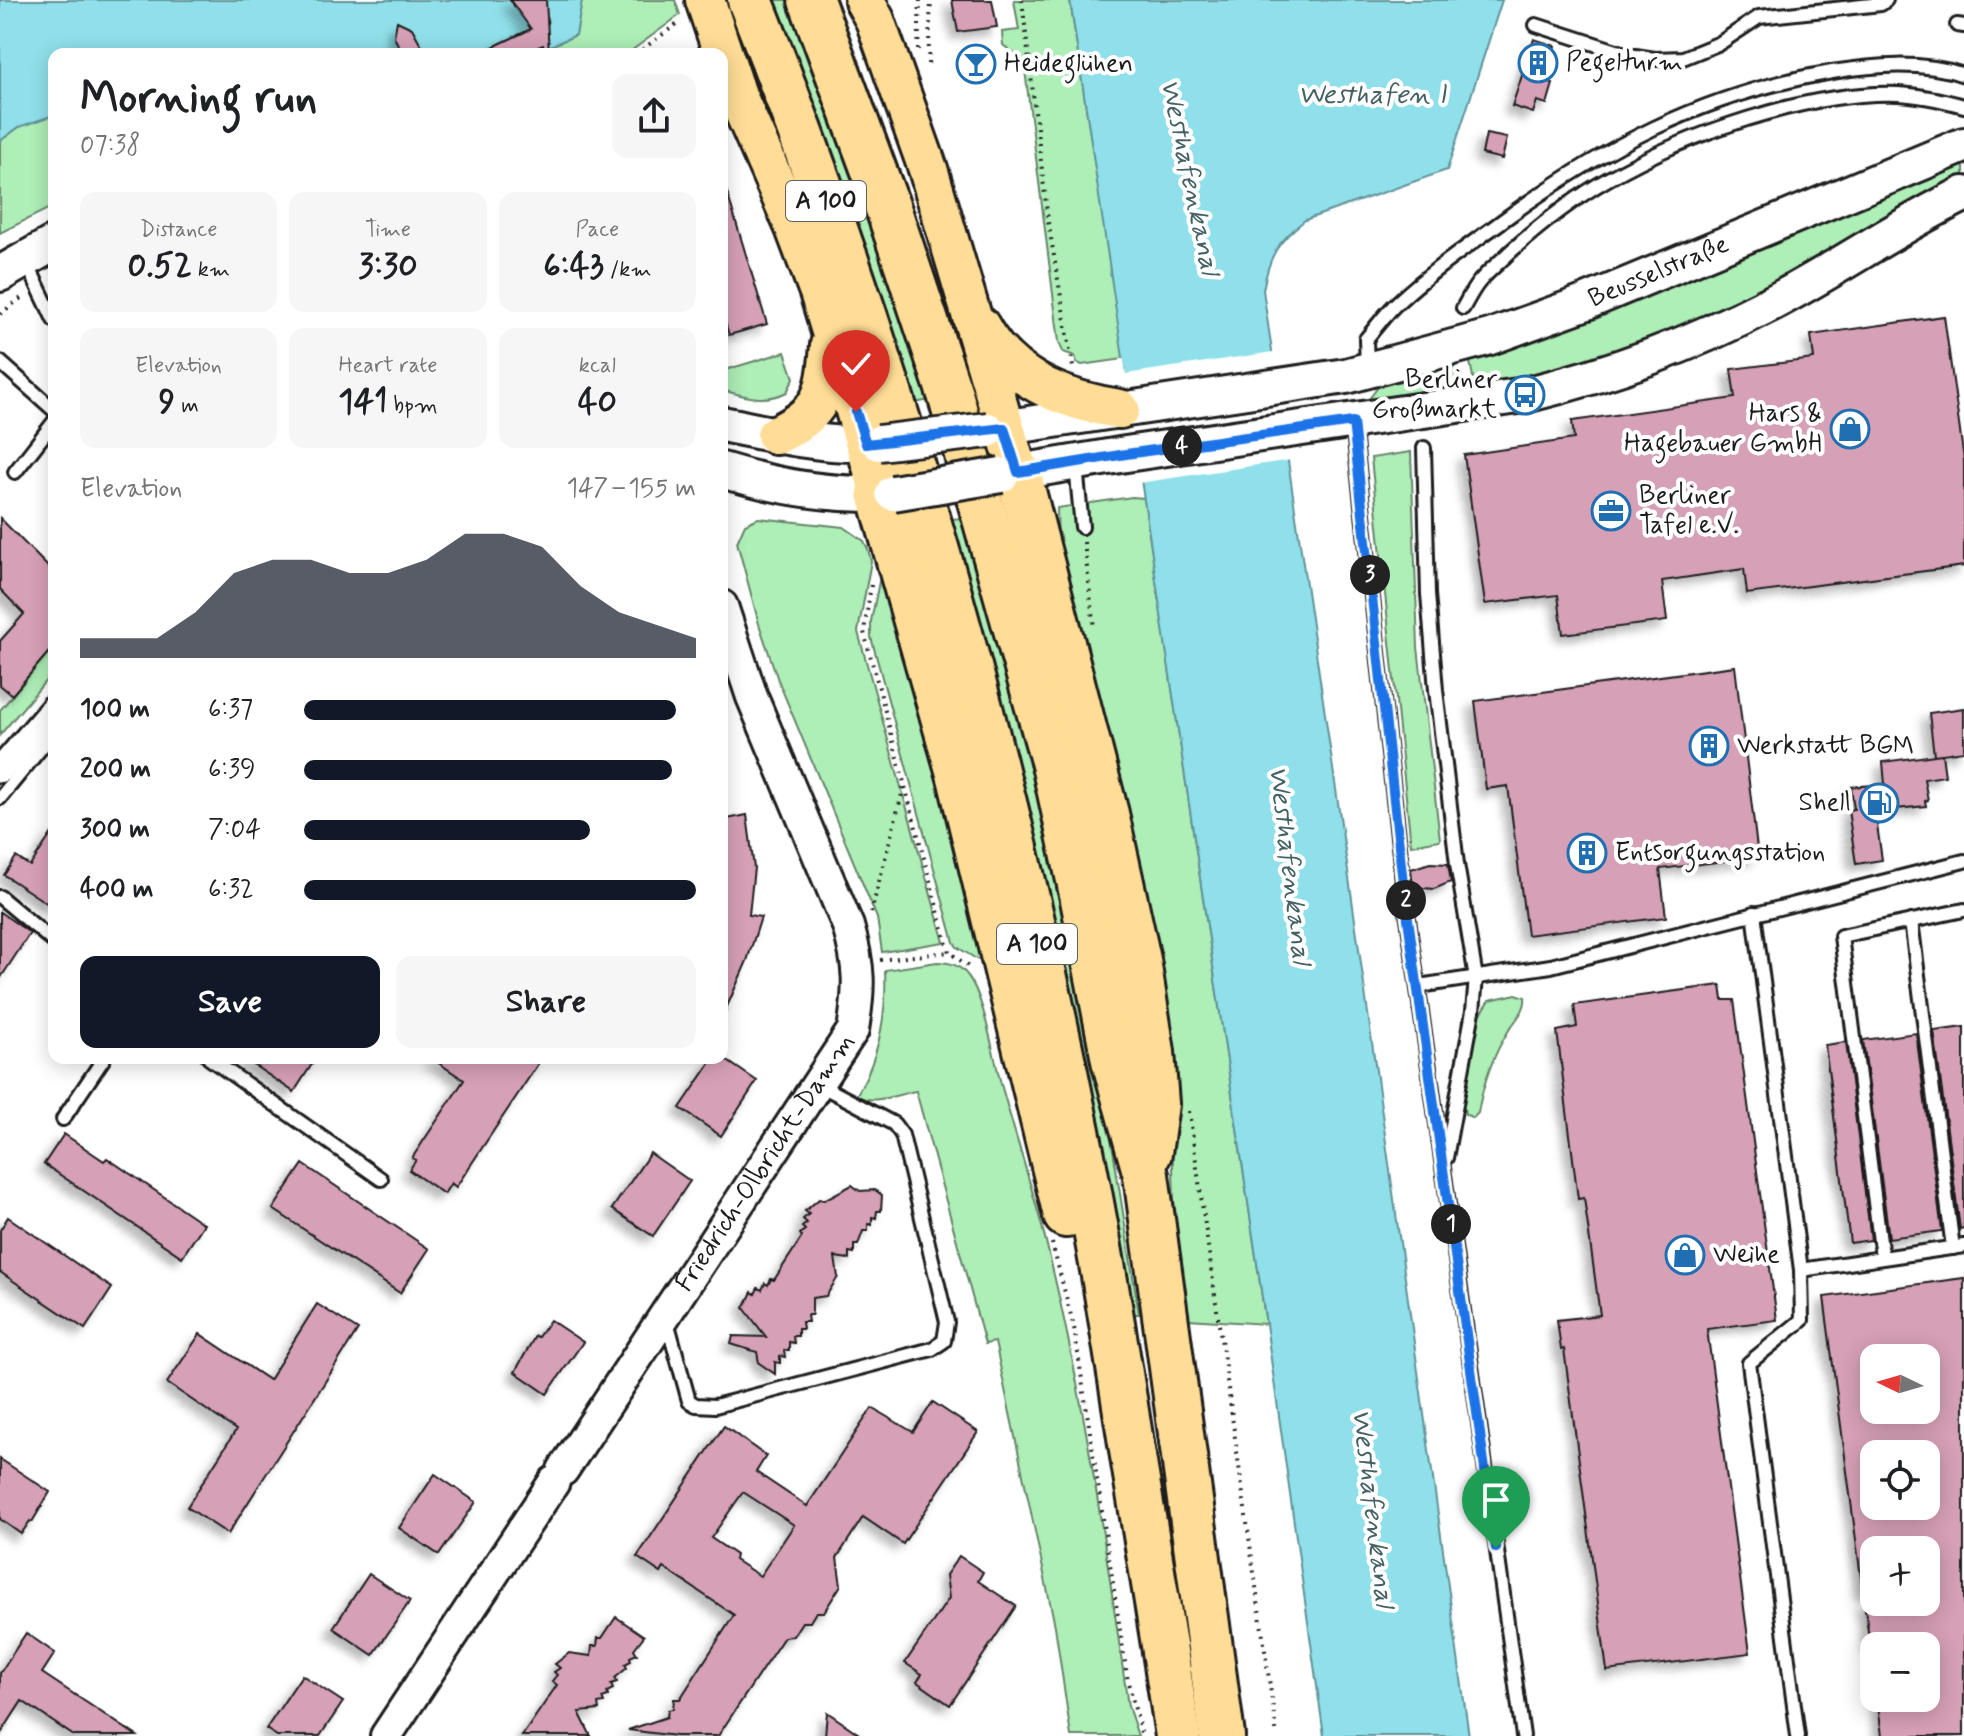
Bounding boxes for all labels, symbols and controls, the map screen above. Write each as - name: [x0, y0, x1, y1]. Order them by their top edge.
- building icon: Pegelturm: [1517, 42, 1559, 84]
- bar icon: Heideglühen: [955, 43, 997, 85]
- place label: Pegelturm: [1566, 46, 1683, 83]
- place label: Heideglühen: [1004, 47, 1133, 84]
- text: Morning run: [80, 70, 317, 128]
- button: share: [612, 74, 696, 158]
- water label: Westhafenkanal: [1150, 76, 1229, 282]
- water label: Westhafen I: [1298, 77, 1447, 114]
- text: 07:38: [80, 129, 141, 163]
- road number: A 100: [786, 181, 866, 221]
- text: Distance: [140, 216, 217, 244]
- text: Time: [365, 216, 411, 244]
- text: Pace: [575, 216, 619, 244]
- street label: Beusselstraße: [1583, 228, 1734, 316]
- text: 0.52: [127, 244, 192, 289]
- text: 3:30: [358, 244, 418, 289]
- text: 6:43: [543, 244, 604, 289]
- text: km: [192, 256, 230, 284]
- text: /km: [604, 256, 651, 284]
- pin: [822, 330, 890, 412]
- icon: check: [834, 342, 878, 386]
- text: Elevation: [135, 352, 222, 380]
- text: Heart rate: [339, 352, 437, 380]
- text: kcal: [579, 352, 616, 380]
- place label: Berliner Großmarkt: [1372, 363, 1497, 427]
- bus stop icon: Berliner Großmarkt: [1504, 374, 1546, 416]
- text: 9: [159, 380, 175, 425]
- text: 141: [338, 380, 387, 425]
- text: 40: [578, 380, 617, 425]
- text: m: [175, 392, 199, 420]
- text: bpm: [387, 392, 438, 420]
- place label: Hars & Hagebauer GmbH: [1624, 397, 1822, 464]
- shop icon: Hars & Hagebauer GmbH: [1829, 408, 1871, 450]
- pin: 4: [1162, 426, 1202, 466]
- text: 4: [1176, 432, 1188, 460]
- text: Elevation: [80, 472, 182, 506]
- text: 147–155 m: [566, 472, 696, 506]
- place label: Berliner Tafel e.V.: [1639, 479, 1739, 543]
- office icon: Berliner Tafel e.V.: [1590, 490, 1632, 532]
- pin: 3: [1350, 555, 1390, 595]
- text: 3: [1365, 561, 1375, 589]
- text: 100 m: [80, 693, 150, 727]
- text: 6:37: [208, 693, 253, 727]
- building icon: Werkstatt BGM: [1688, 725, 1730, 767]
- place label: Werkstatt BGM: [1737, 729, 1914, 763]
- text: 200 m: [80, 753, 151, 787]
- text: 6:39: [208, 753, 256, 787]
- water label: Westhafenkanal: [1259, 764, 1320, 969]
- fuel station icon: Shell: [1858, 782, 1900, 824]
- place label: Shell: [1799, 786, 1851, 820]
- text: 300 m: [80, 813, 150, 847]
- text: 7:04: [208, 813, 261, 847]
- building icon: Entsorgungsstation: [1566, 832, 1608, 874]
- place label: Entsorgungsstation: [1615, 836, 1825, 873]
- text: 400 m: [80, 873, 153, 907]
- text: 6:32: [208, 873, 254, 907]
- pin: 2: [1386, 880, 1426, 920]
- text: 2: [1401, 886, 1411, 914]
- road number: A 100: [997, 924, 1077, 964]
- button: Save: [80, 956, 380, 1048]
- button: Share: [396, 956, 696, 1048]
- street label: Friedrich-Olbricht-Damm: [668, 1027, 863, 1299]
- pin: 1: [1431, 1204, 1471, 1244]
- text: 1: [1446, 1210, 1456, 1238]
- shop icon: Weihe: [1664, 1234, 1706, 1276]
- place label: Weihe: [1713, 1238, 1780, 1272]
- north arrow: [1860, 1344, 1940, 1424]
- map controls: [1860, 1344, 1940, 1712]
- water label: Westhafenkanal: [1342, 1407, 1403, 1612]
- button: locate: [1860, 1440, 1940, 1520]
- pin: [1462, 1466, 1530, 1548]
- icon: arrive: [1474, 1478, 1518, 1522]
- button: +: [1860, 1536, 1940, 1616]
- button: −: [1860, 1632, 1940, 1712]

